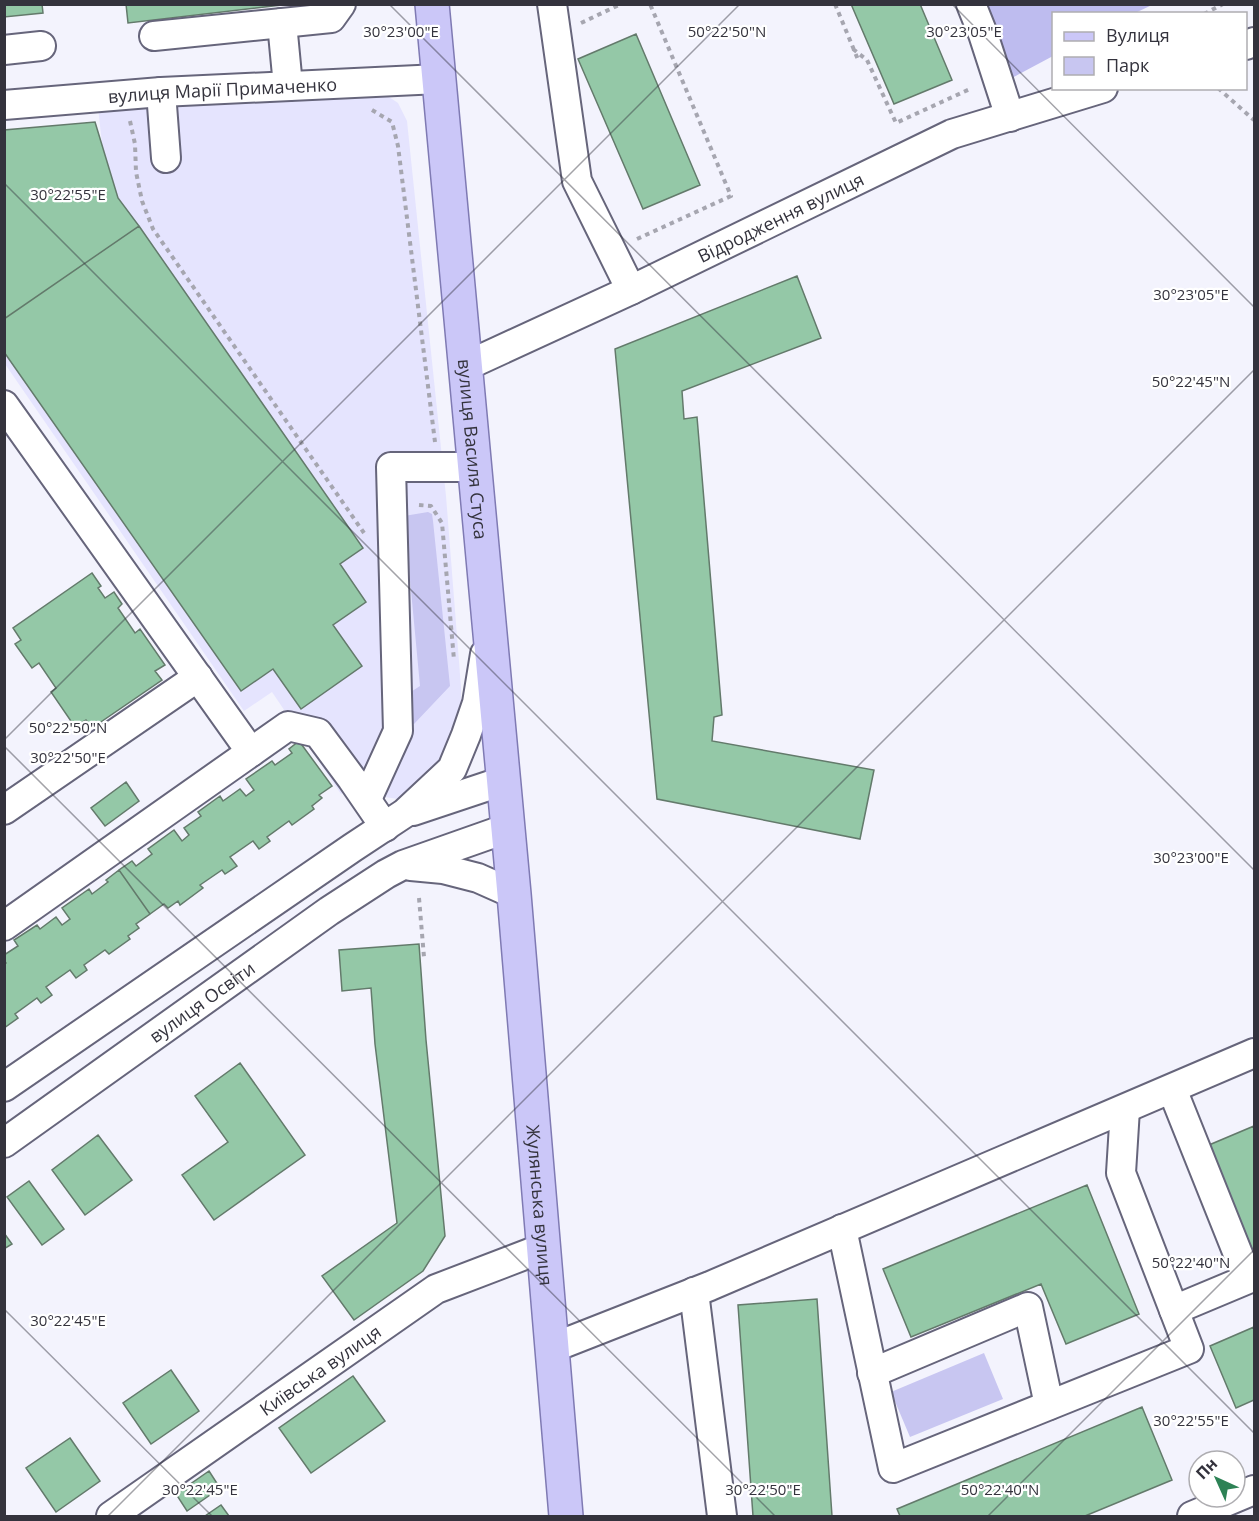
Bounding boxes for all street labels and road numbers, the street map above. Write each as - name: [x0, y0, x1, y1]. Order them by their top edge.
- street label: вулиця Марії Примаченко: [107, 72, 338, 108]
- street label: Відродження вулиця: [694, 167, 868, 268]
- street label: вулиця Василя Стуса: [453, 358, 493, 540]
- street label: вулиця Освіти: [144, 956, 259, 1048]
- street label: Жулянська вулиця: [521, 1124, 559, 1287]
- street label: Київська вулиця: [255, 1319, 386, 1421]

